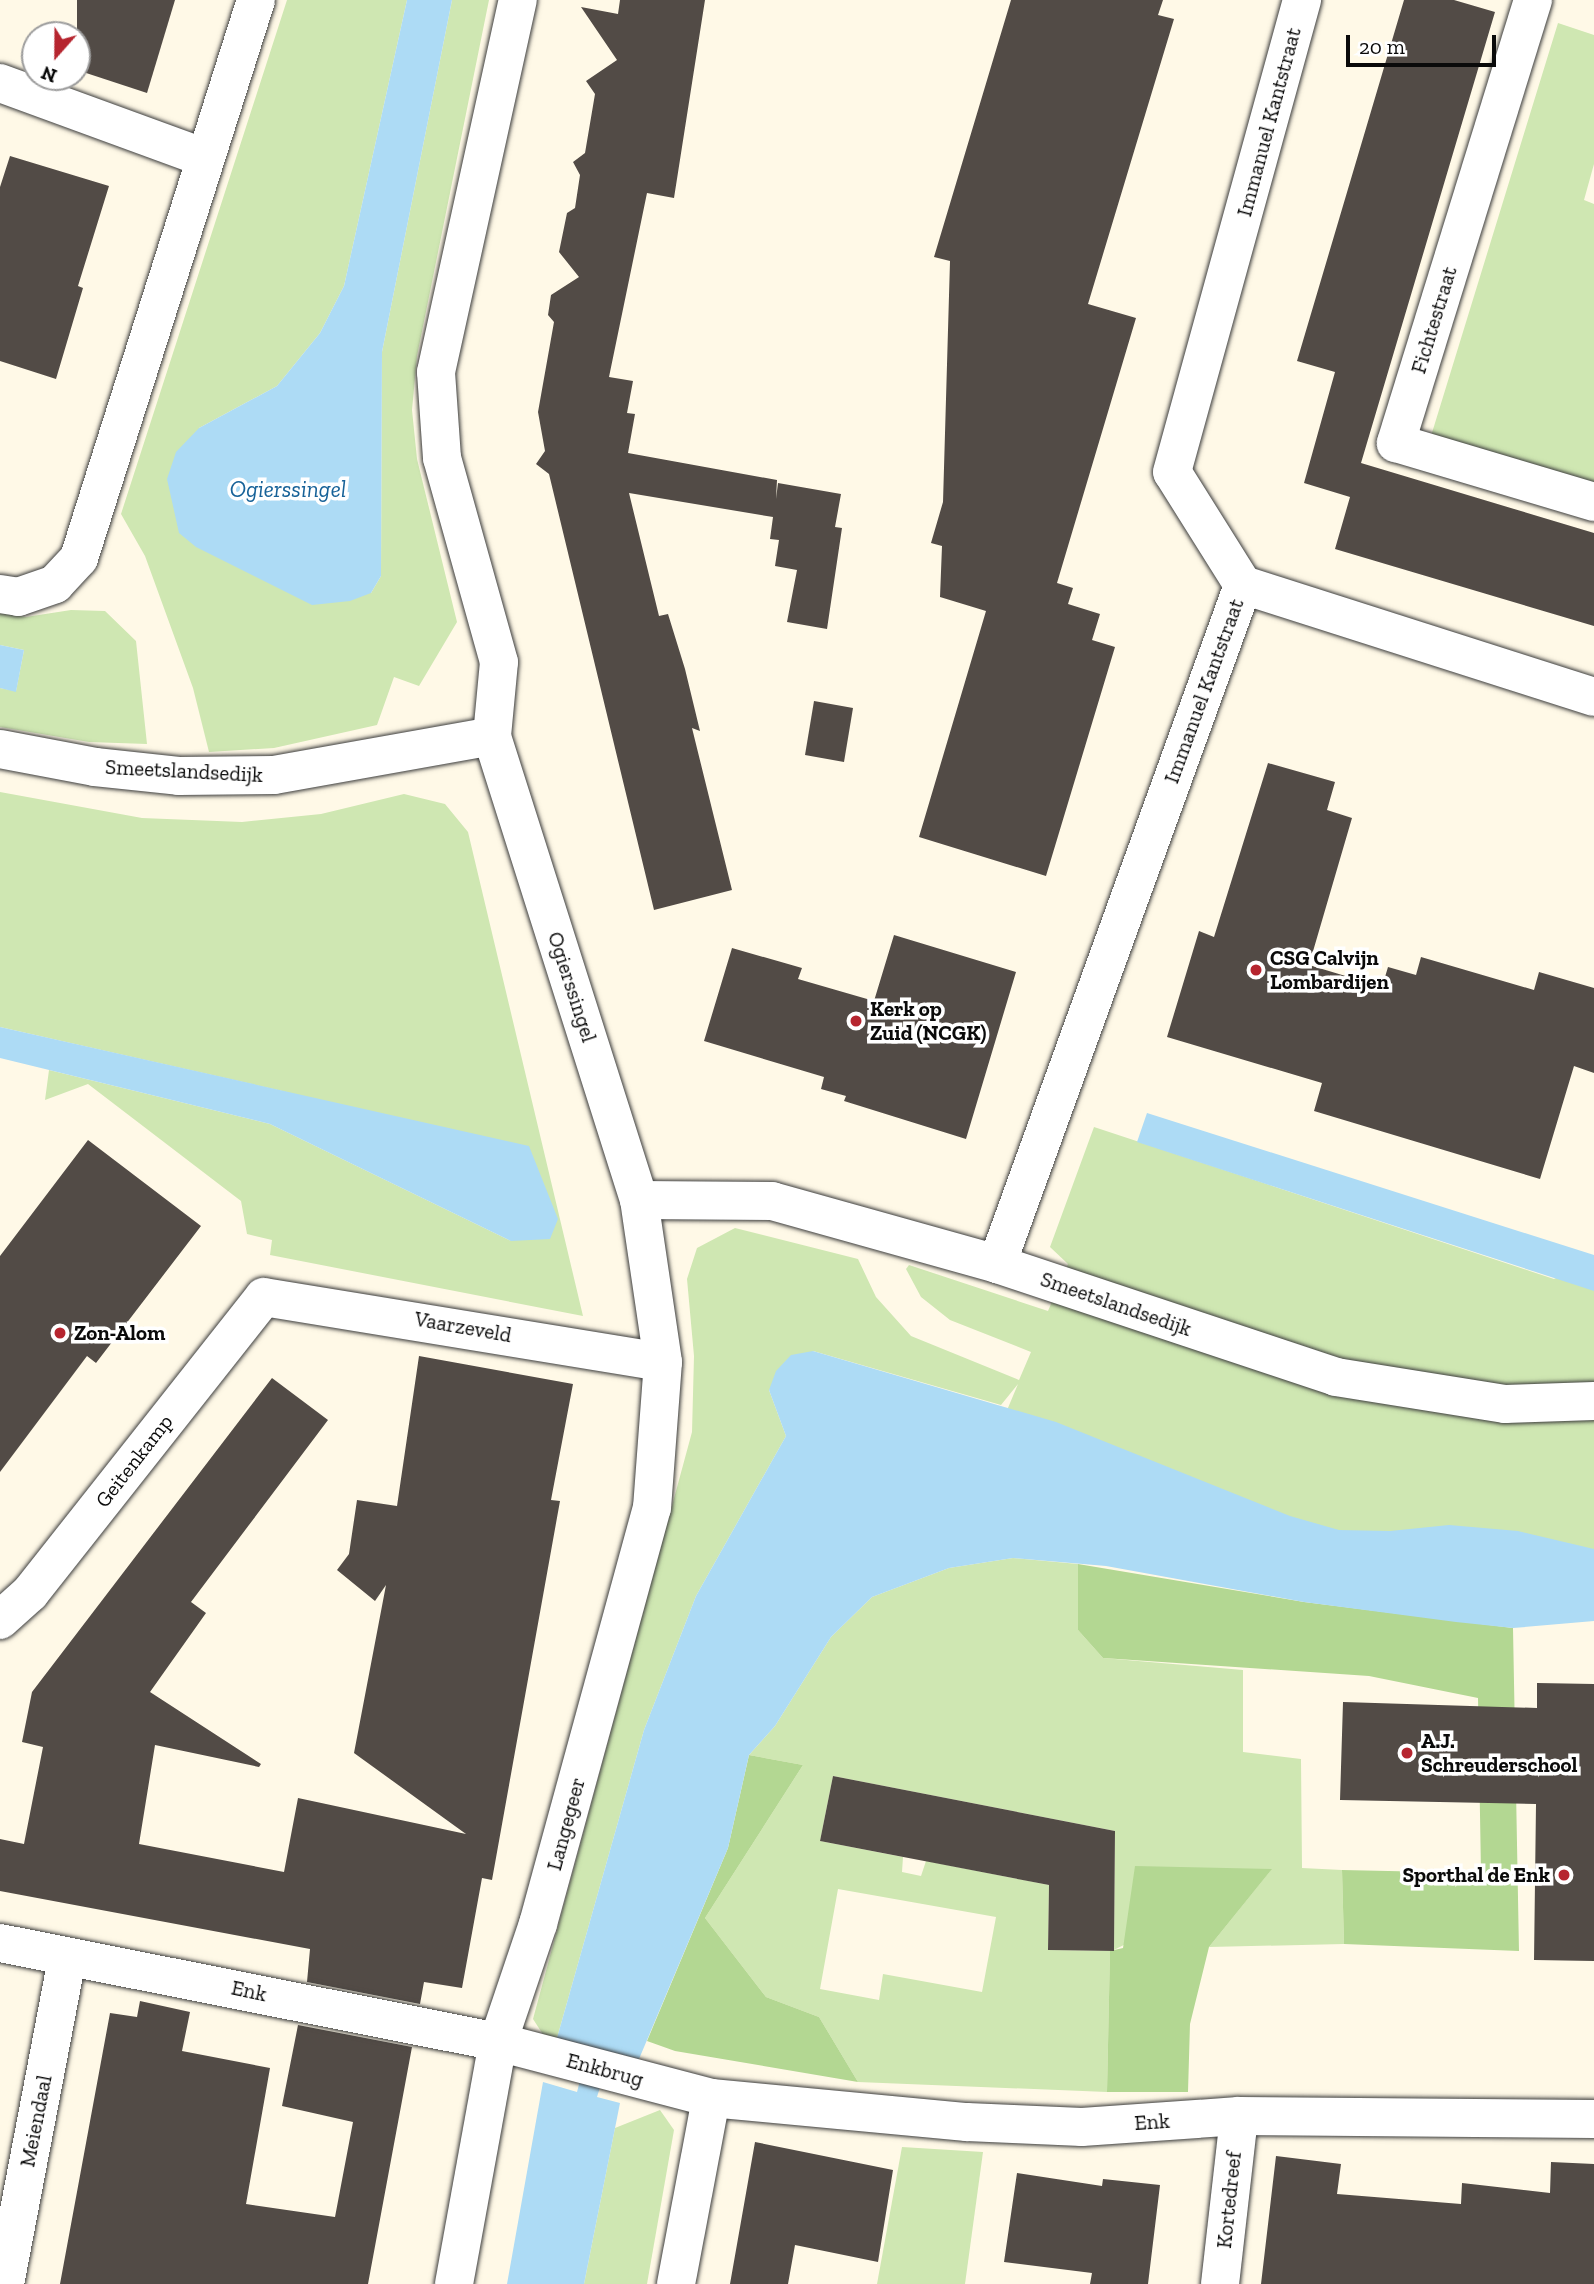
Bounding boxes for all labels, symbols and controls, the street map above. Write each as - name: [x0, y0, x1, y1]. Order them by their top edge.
- north arrow: [21, 21, 91, 91]
- scale bar: [1349, 21, 1500, 65]
- street label: Immanuel Kantstraat: [1232, 25, 1306, 219]
- text: 20 m: [1359, 34, 1405, 59]
- text: N: [38, 61, 60, 88]
- street label: Fichtestraat: [1406, 263, 1462, 377]
- water label: Ogierssingel: [230, 475, 346, 503]
- street label: Immanuel Kantstraat: [1159, 595, 1249, 787]
- street label: Smeetslandsedijk: [104, 754, 264, 788]
- street label: Ogierssingel: [542, 929, 602, 1045]
- place label: CSG Calvijn Lombardijen: [1270, 945, 1389, 995]
- marker: CSG Calvijn Lombardijen: [1248, 962, 1264, 978]
- place label: Kerk op Zuid (NCGK): [870, 996, 986, 1046]
- marker: Kerk op Zuid (NCGK): [848, 1013, 864, 1029]
- street label: Smeetslandsedijk: [1037, 1266, 1195, 1342]
- street label: Vaarzeveld: [413, 1306, 513, 1348]
- place label: Zon-Alom: [74, 1320, 165, 1346]
- marker: Zon-Alom: [52, 1325, 68, 1341]
- street label: Geitenkamp: [90, 1410, 178, 1512]
- place label: A.J. Schreuderschool: [1421, 1728, 1578, 1778]
- marker: A.J. Schreuderschool: [1399, 1745, 1415, 1761]
- street label: Langegeer: [542, 1775, 590, 1873]
- place label: Sporthal de Enk: [1402, 1862, 1550, 1888]
- marker: Sporthal de Enk: [1556, 1867, 1572, 1883]
- street label: Enk: [229, 1975, 269, 2007]
- street label: Enkbrug: [564, 2048, 646, 2092]
- street label: Meiendaal: [15, 2073, 57, 2169]
- street label: Enk: [1134, 2108, 1170, 2136]
- street label: Kortedreef: [1211, 2150, 1247, 2250]

